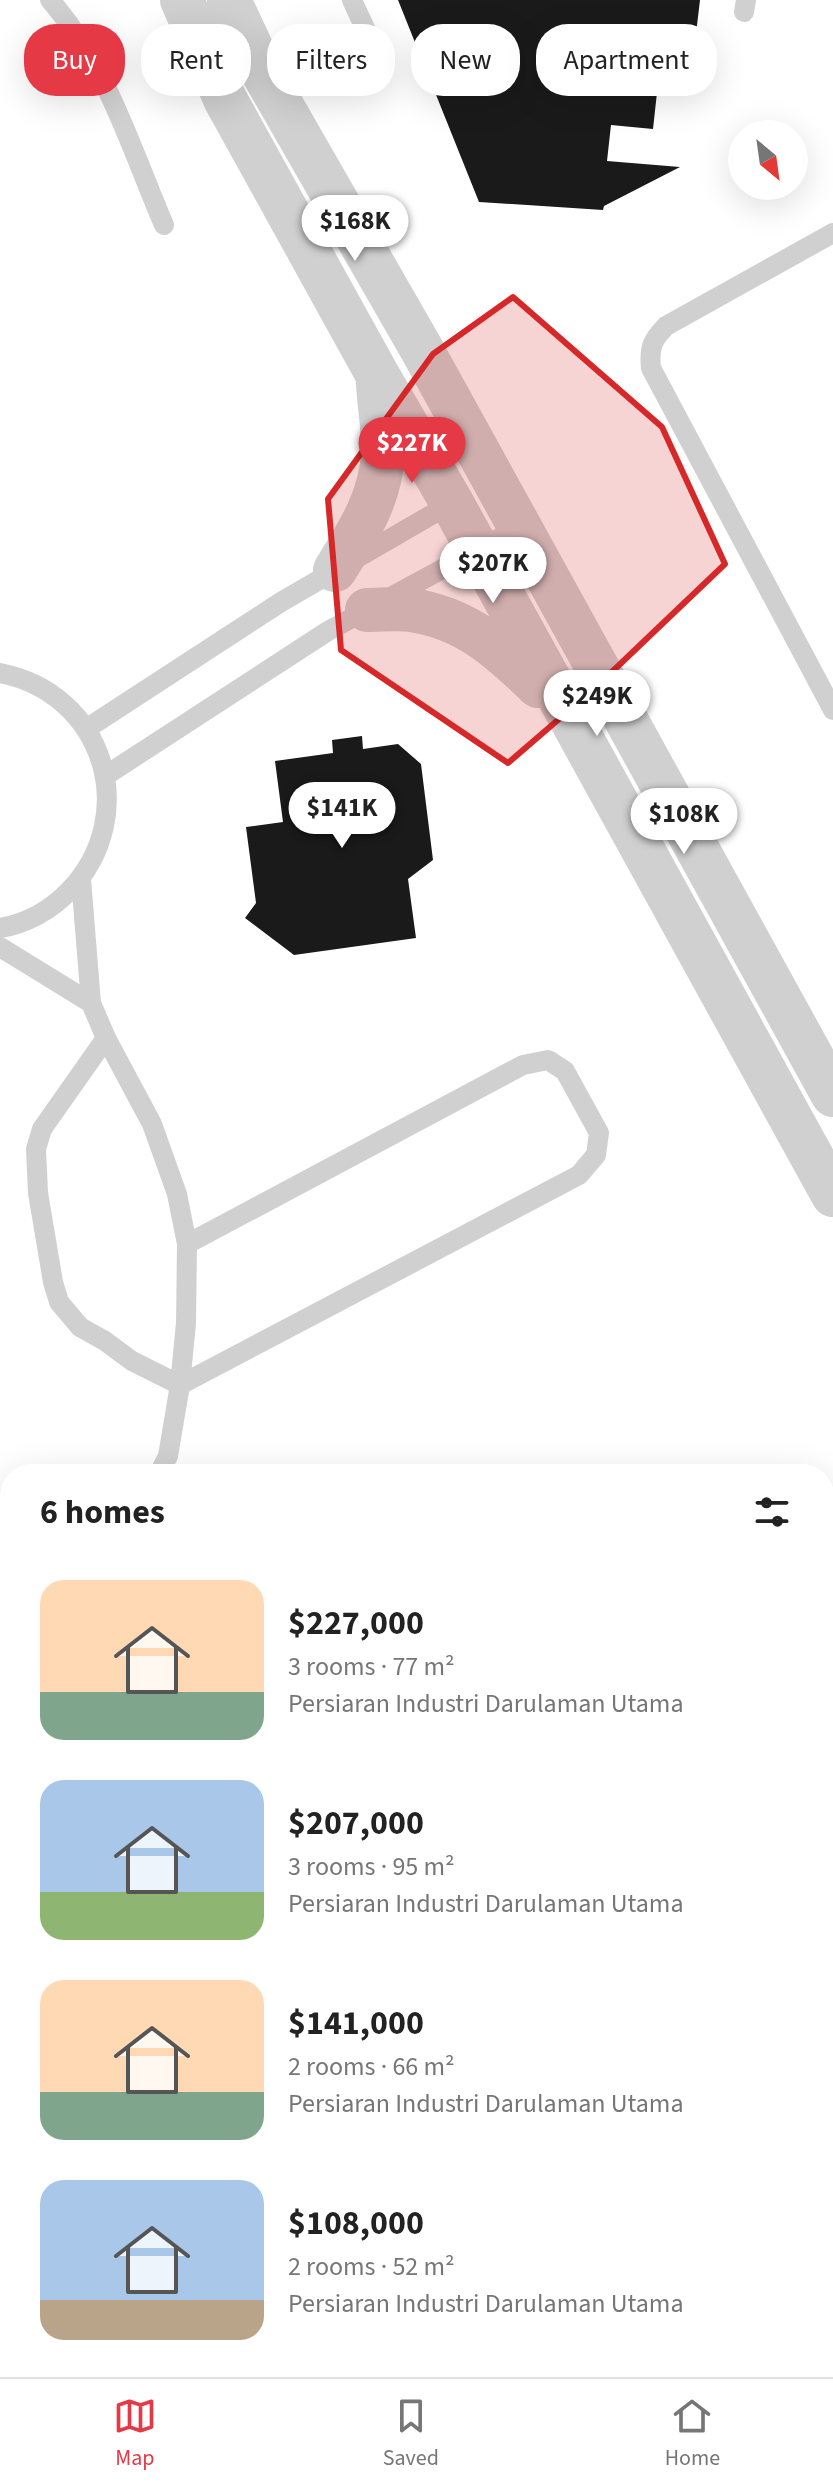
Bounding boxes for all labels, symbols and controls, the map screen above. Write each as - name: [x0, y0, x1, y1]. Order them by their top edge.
- chip: Buy: [24, 24, 125, 96]
- chip: Rent: [141, 24, 251, 96]
- chip: Filters: [267, 24, 395, 96]
- chip: New: [411, 24, 520, 96]
- chip: Apartment: [536, 24, 717, 96]
- north arrow: [728, 120, 808, 200]
- map controls: [728, 120, 808, 200]
- pin: $168K: [299, 195, 411, 263]
- text: $168K: [320, 202, 390, 239]
- pin: $227K: [356, 417, 468, 485]
- text: $227K: [377, 424, 447, 461]
- pin: $207K: [437, 537, 549, 605]
- text: $207K: [458, 544, 528, 581]
- pin: $249K: [541, 670, 653, 738]
- text: $249K: [562, 677, 632, 714]
- pin: $141K: [286, 782, 398, 850]
- pin: $108K: [628, 788, 740, 856]
- text: $141K: [307, 789, 377, 826]
- text: $108K: [649, 795, 719, 832]
- text: 6 homes: [40, 1488, 165, 1537]
- icon: filters: [750, 1490, 794, 1534]
- text: $227,000: [288, 1599, 424, 1648]
- icon: home: [104, 1612, 200, 1708]
- text: 3 rooms · 77 m²: [288, 1648, 455, 1685]
- text: Persiaran Industri Darulaman Utama: [288, 1685, 684, 1722]
- text: $207,000: [288, 1799, 424, 1848]
- icon: home: [104, 1812, 200, 1908]
- text: 3 rooms · 95 m²: [288, 1848, 455, 1885]
- text: Persiaran Industri Darulaman Utama: [288, 1885, 684, 1922]
- text: $141,000: [288, 1999, 424, 2048]
- icon: home: [104, 2012, 200, 2108]
- text: 2 rooms · 66 m²: [288, 2048, 455, 2085]
- text: Persiaran Industri Darulaman Utama: [288, 2085, 684, 2122]
- text: $108,000: [288, 2199, 424, 2248]
- icon: home: [104, 2212, 200, 2308]
- text: 2 rooms · 52 m²: [288, 2248, 455, 2285]
- text: Persiaran Industri Darulaman Utama: [288, 2285, 684, 2322]
- tab: Map: [113, 2394, 157, 2474]
- tab: Saved: [383, 2394, 439, 2474]
- tab: Home: [665, 2394, 720, 2474]

